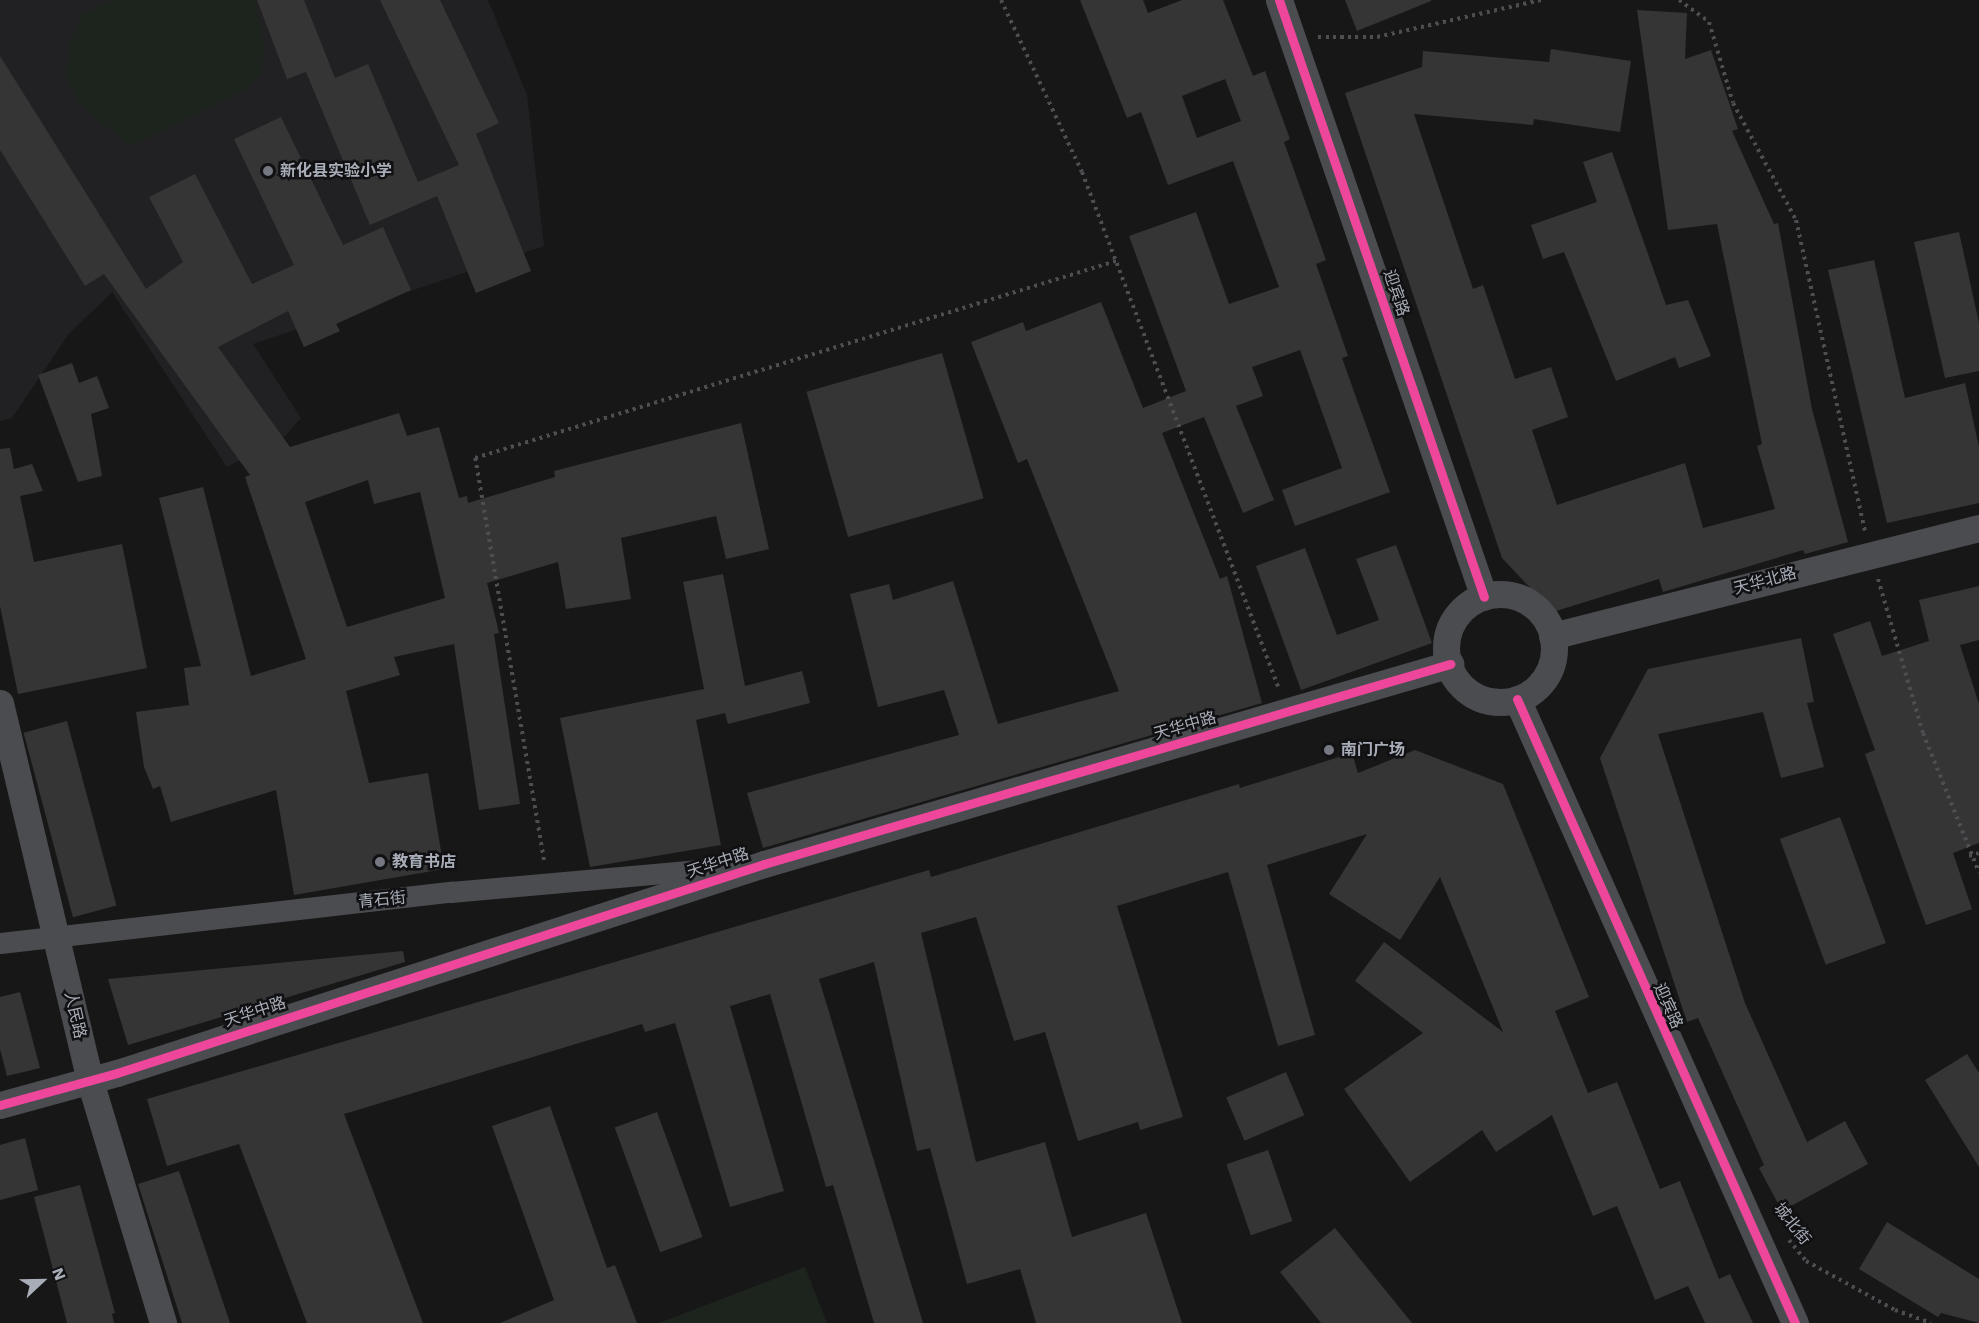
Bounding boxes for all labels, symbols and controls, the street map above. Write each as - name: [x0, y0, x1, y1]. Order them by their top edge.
- place label: 新化县实验小学: [280, 161, 392, 181]
- marker: 新化县实验小学: [261, 164, 275, 178]
- street label: 迎宾路: [1379, 267, 1413, 319]
- street label: 天华北路: [1732, 563, 1798, 599]
- street label: 天华中路: [1152, 708, 1218, 744]
- place label: 南门广场: [1341, 740, 1405, 760]
- marker: 南门广场: [1322, 743, 1336, 757]
- street label: 天华中路: [685, 844, 751, 882]
- place label: 教育书店: [392, 852, 456, 872]
- marker: 教育书店: [373, 855, 387, 869]
- street label: 青石街: [357, 888, 407, 912]
- street label: 迎宾路: [1649, 980, 1687, 1032]
- street label: 人民路: [60, 989, 90, 1041]
- street label: 天华中路: [222, 993, 288, 1031]
- street label: 城北街: [1769, 1199, 1815, 1249]
- north arrow: [12, 1251, 72, 1311]
- text: N: [48, 1265, 70, 1283]

